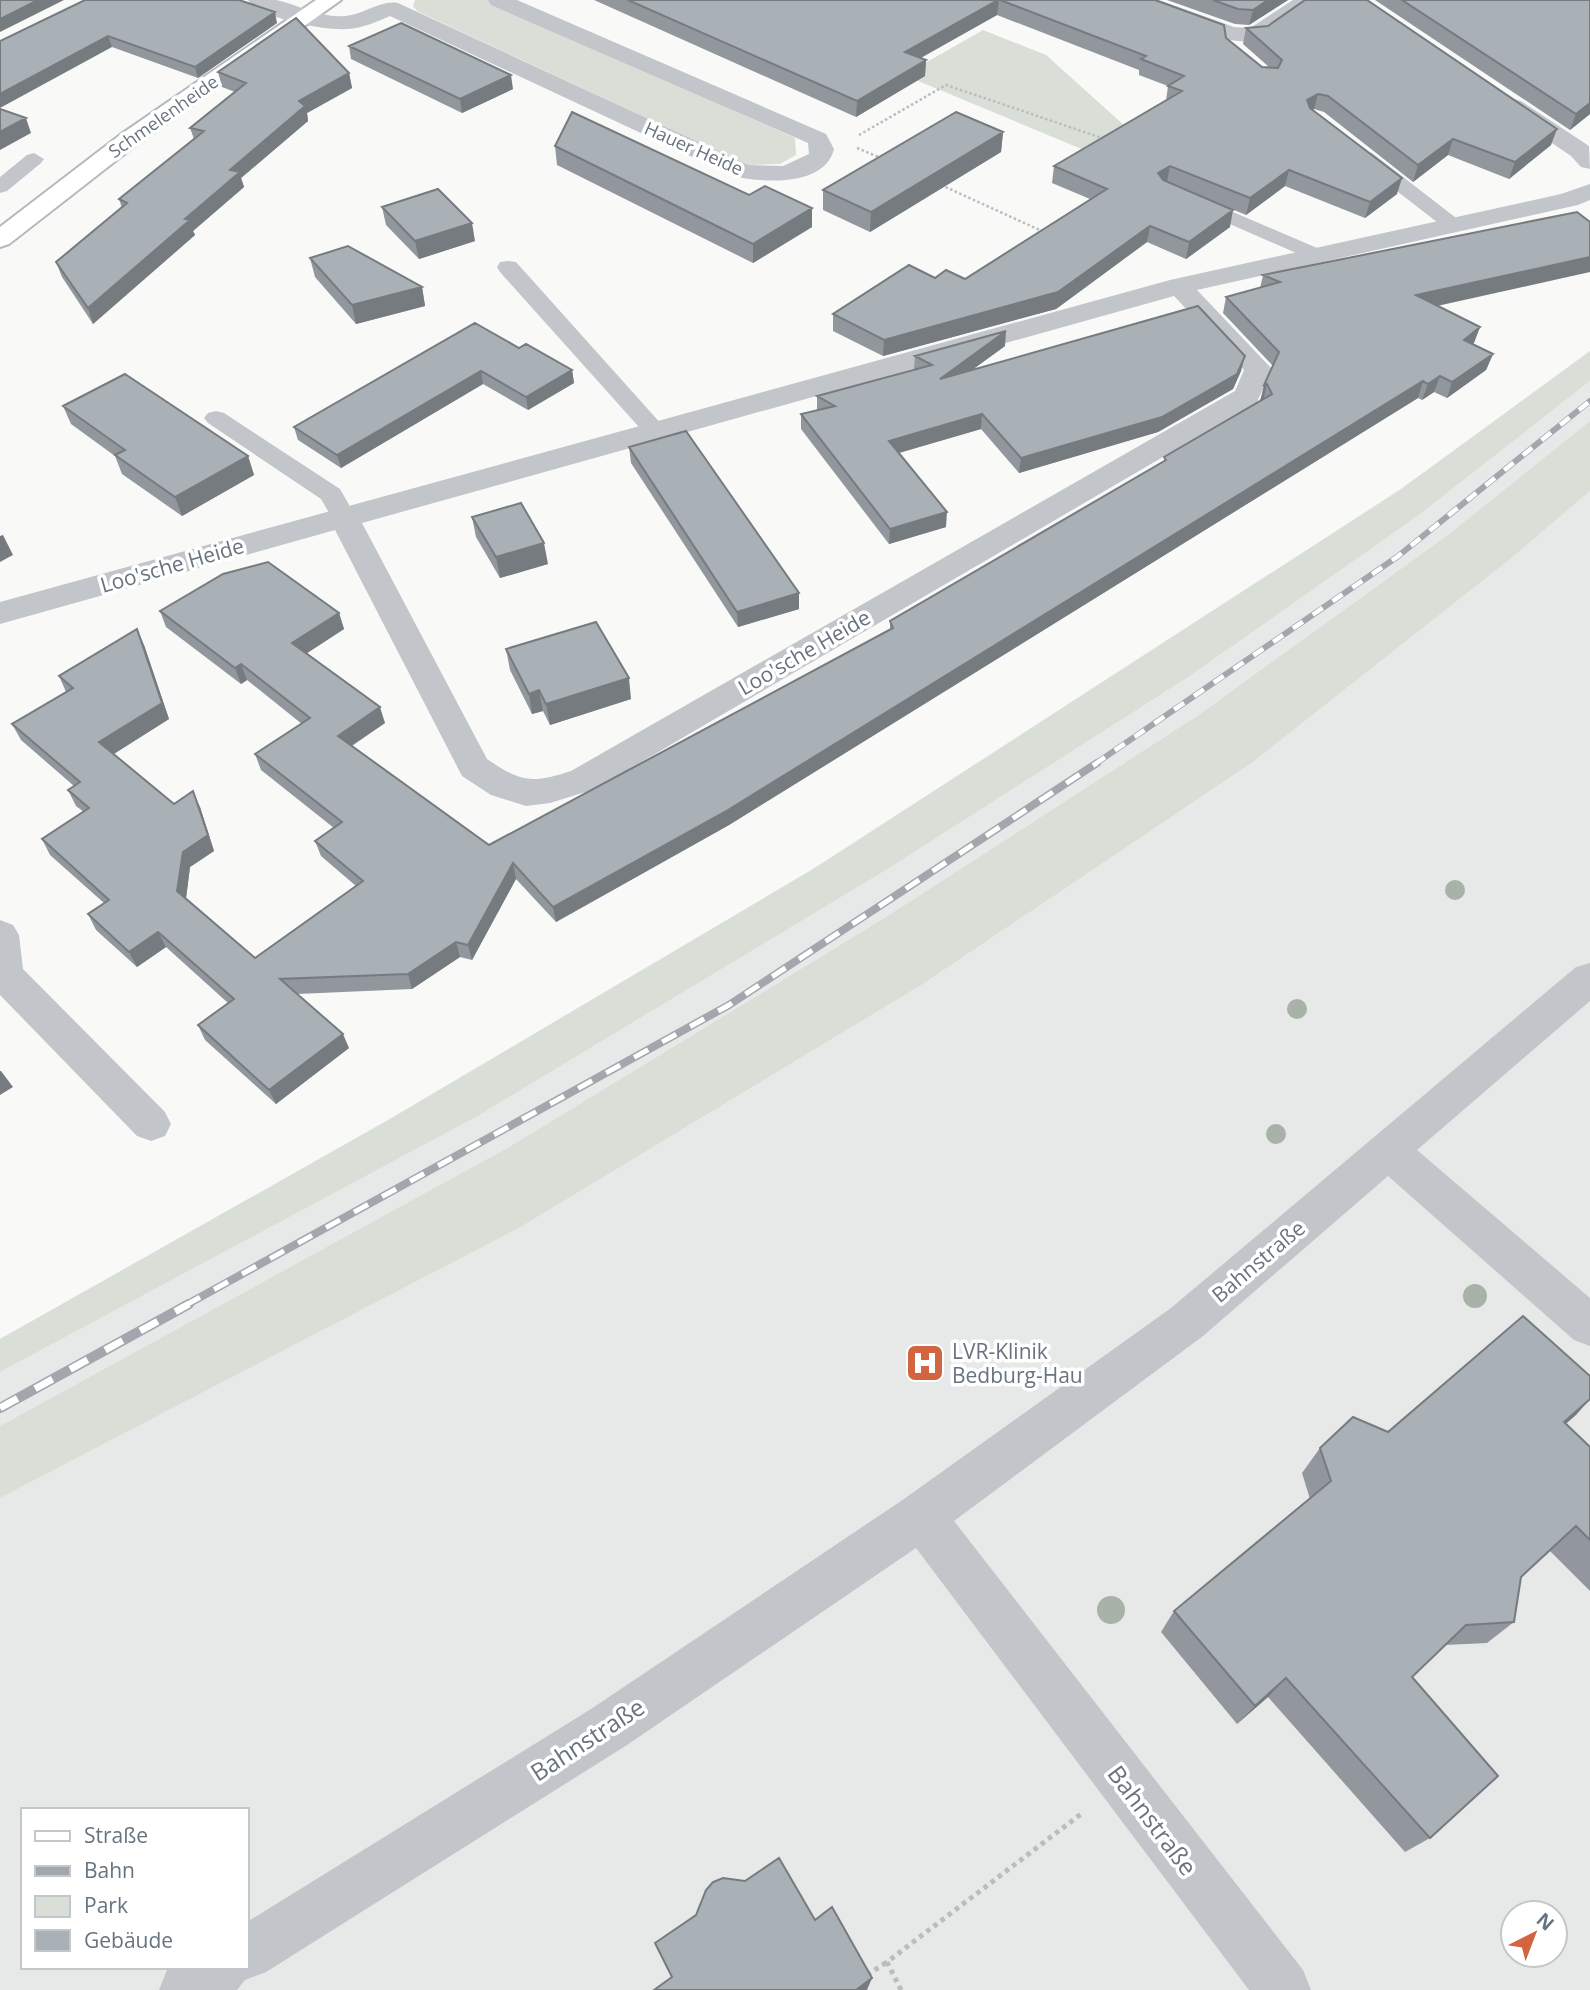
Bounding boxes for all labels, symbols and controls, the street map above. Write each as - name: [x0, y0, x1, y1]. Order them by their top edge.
- street label: Schmelenheide: [103, 69, 223, 163]
- street label: Hauer Heide: [641, 116, 747, 180]
- street label: Loo'sche Heide: [97, 531, 247, 599]
- street label: Loo'sche Heide: [733, 603, 875, 701]
- street label: Bahnstraße: [1205, 1214, 1311, 1308]
- place label: LVR-Klinik Bedburg-Hau: [952, 1337, 1083, 1389]
- hospital icon: LVR-Klinik Bedburg-Hau: [904, 1342, 946, 1384]
- street label: Bahnstraße: [524, 1690, 650, 1788]
- street label: Bahnstraße: [1101, 1758, 1205, 1882]
- legend: [21, 1808, 248, 1969]
- text: Straße: [84, 1821, 148, 1849]
- text: Bahn: [84, 1856, 135, 1884]
- text: Park: [84, 1891, 128, 1919]
- north arrow: [1499, 1899, 1569, 1969]
- text: N: [1531, 1907, 1560, 1936]
- text: Gebäude: [84, 1926, 173, 1954]

